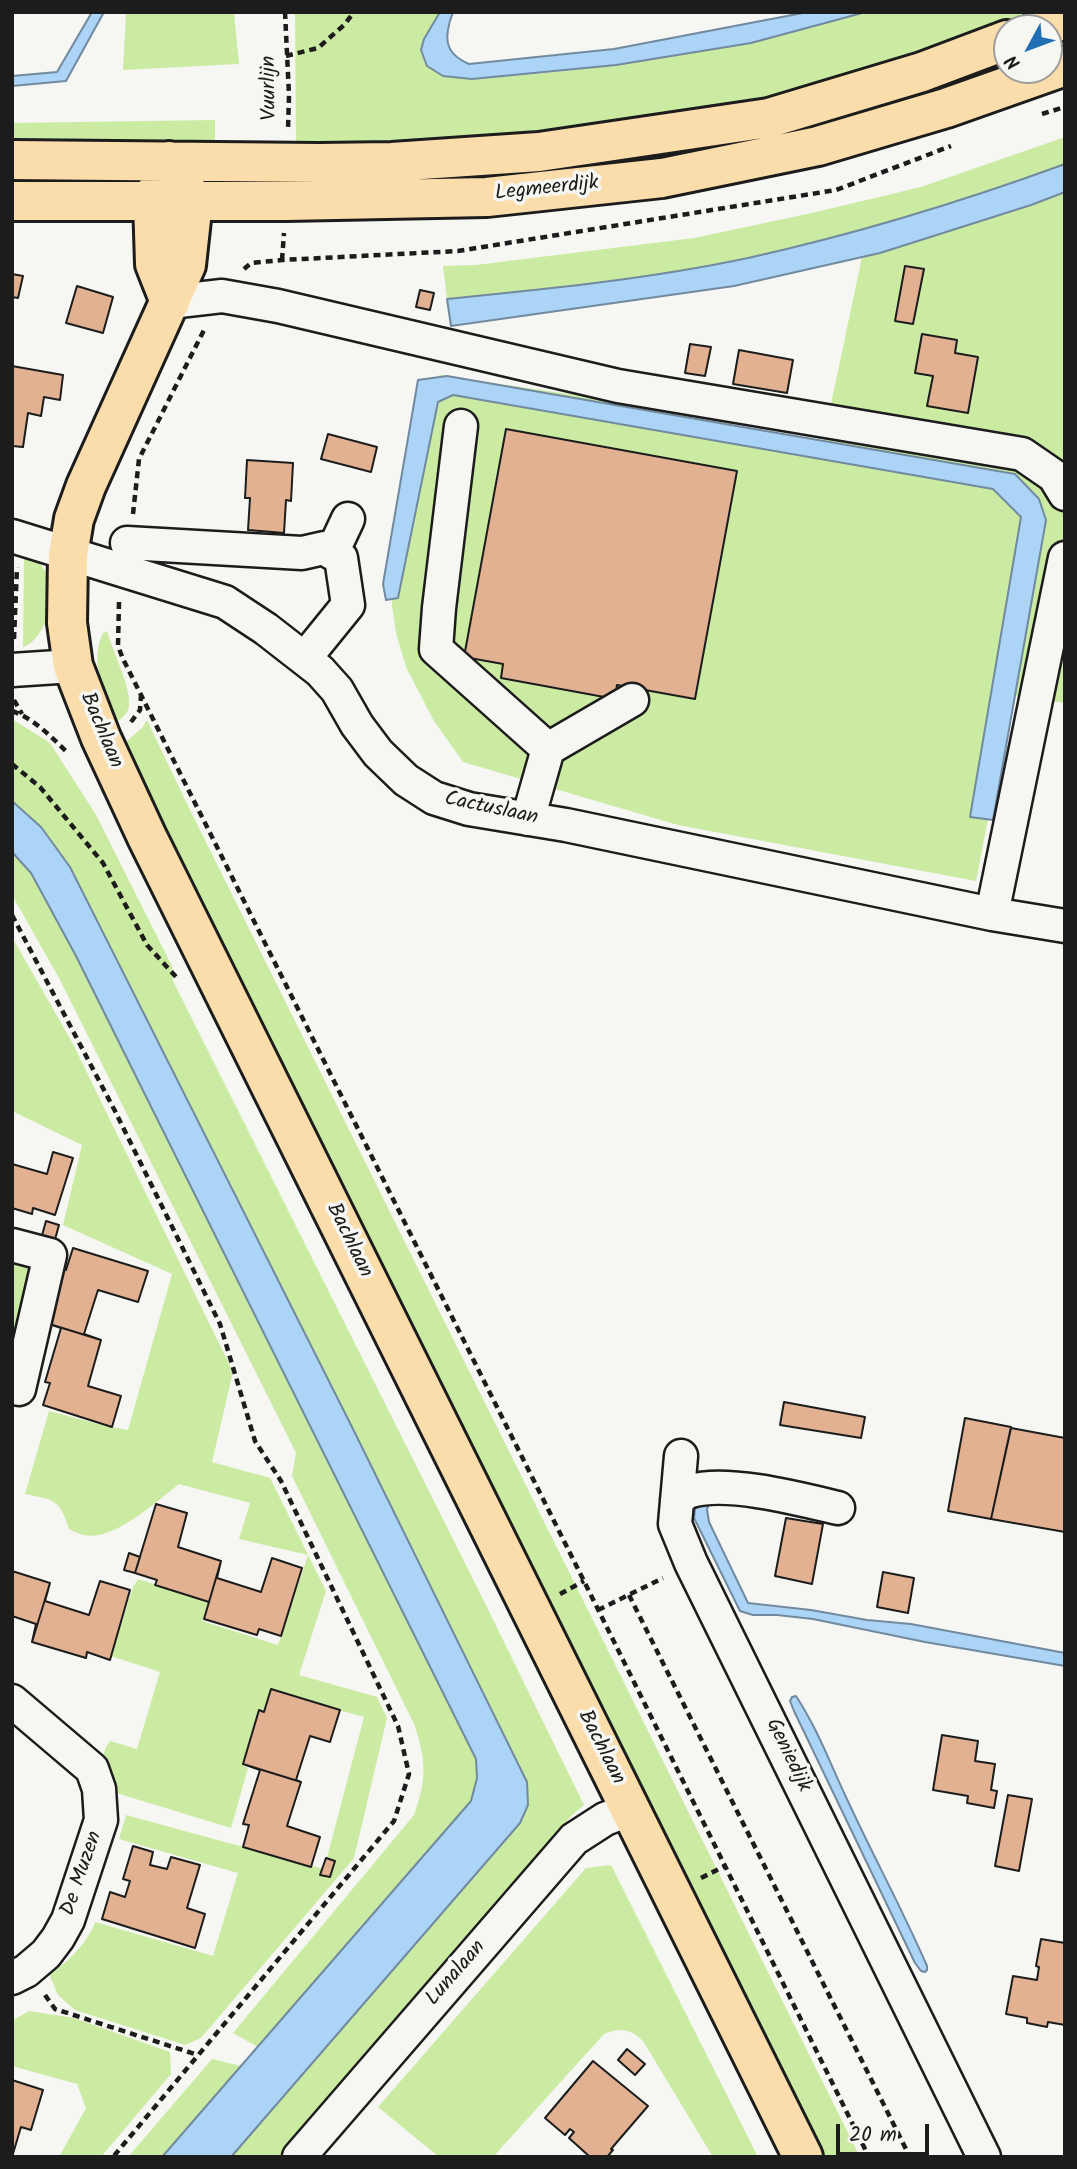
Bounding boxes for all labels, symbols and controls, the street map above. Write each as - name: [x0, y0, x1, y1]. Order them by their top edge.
- north arrow: [993, 14, 1063, 84]
- text: N: [998, 47, 1029, 76]
- street label: Vuurlijn: [258, 55, 284, 121]
- street label: Legmeerdijk: [494, 172, 600, 208]
- street label: Bachlaan: [73, 689, 127, 773]
- street label: Cactuslaan: [442, 788, 540, 832]
- street label: Bachlaan: [319, 1200, 377, 1282]
- street label: Bachlaan: [571, 1707, 629, 1789]
- street label: Geniedijk: [758, 1715, 816, 1797]
- street label: De Muzen: [57, 1828, 109, 1920]
- street label: Lunalaan: [422, 1936, 492, 2012]
- scale bar: [839, 2110, 932, 2154]
- text: 20 m: [849, 2119, 897, 2152]

